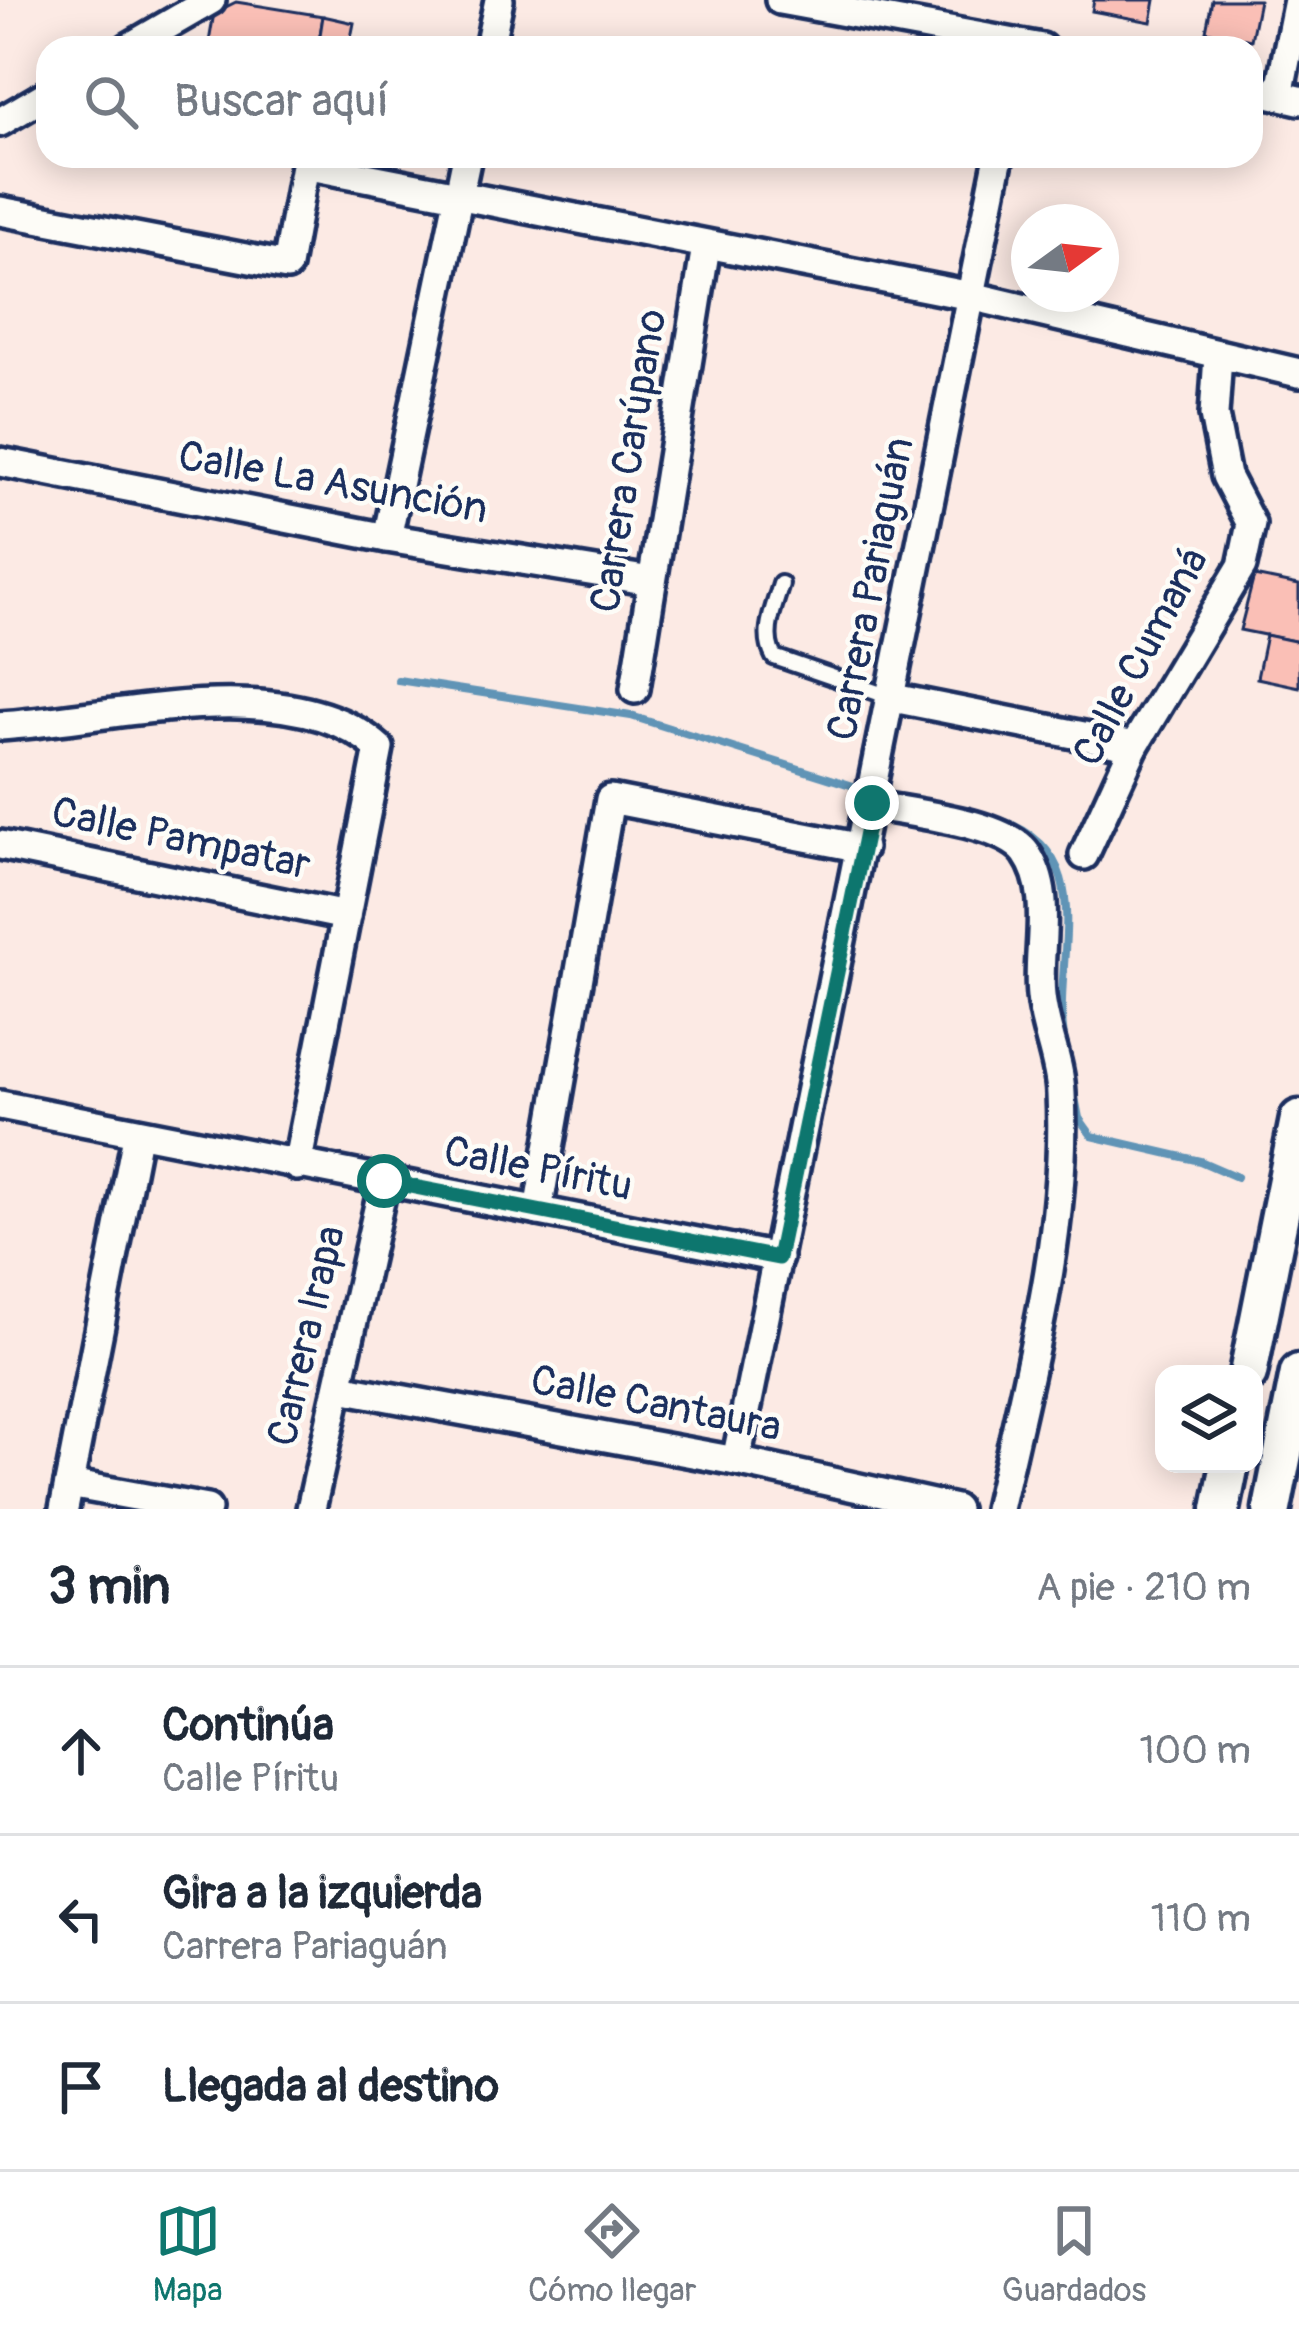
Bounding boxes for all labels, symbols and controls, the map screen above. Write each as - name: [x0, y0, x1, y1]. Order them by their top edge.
- search box: [36, 36, 1263, 168]
- icon: search: [78, 69, 144, 135]
- text: Buscar aquí: [174, 74, 389, 130]
- north arrow: [1011, 204, 1119, 312]
- street label: Carrera Carúpano: [579, 306, 679, 616]
- street label: Calle La Asunción: [174, 430, 492, 536]
- street label: Carrera Pariaguán: [816, 433, 926, 745]
- street label: Calle Cumaná: [1062, 539, 1220, 775]
- route end: [845, 776, 899, 830]
- street label: Calle Pampatar: [47, 786, 315, 892]
- street label: Calle Píritu: [439, 1125, 637, 1213]
- route start: [357, 1154, 411, 1208]
- street label: Carrera Irapa: [256, 1221, 358, 1451]
- street label: Calle Cantaura: [526, 1354, 786, 1454]
- map controls: [1155, 1365, 1263, 1473]
- button: layers: [1155, 1365, 1263, 1473]
- text: 3 min: [48, 1555, 170, 1619]
- text: A pie · 210 m: [1036, 1563, 1251, 1612]
- text: Continúa: [162, 1698, 334, 1754]
- icon: ahead: [48, 1718, 114, 1784]
- text: 100 m: [1139, 1726, 1251, 1775]
- text: Calle Píritu: [162, 1754, 339, 1803]
- text: Gira a la izquierda: [162, 1866, 482, 1922]
- icon: left: [48, 1886, 114, 1952]
- text: 110 m: [1151, 1894, 1251, 1943]
- text: Carrera Pariaguán: [162, 1922, 448, 1971]
- icon: arrive: [48, 2054, 114, 2120]
- text: Llegada al destino: [162, 2059, 499, 2115]
- tab: Mapa: [153, 2198, 223, 2311]
- tab: Cómo llegar: [528, 2198, 696, 2311]
- tab: Guardados: [1002, 2198, 1146, 2311]

